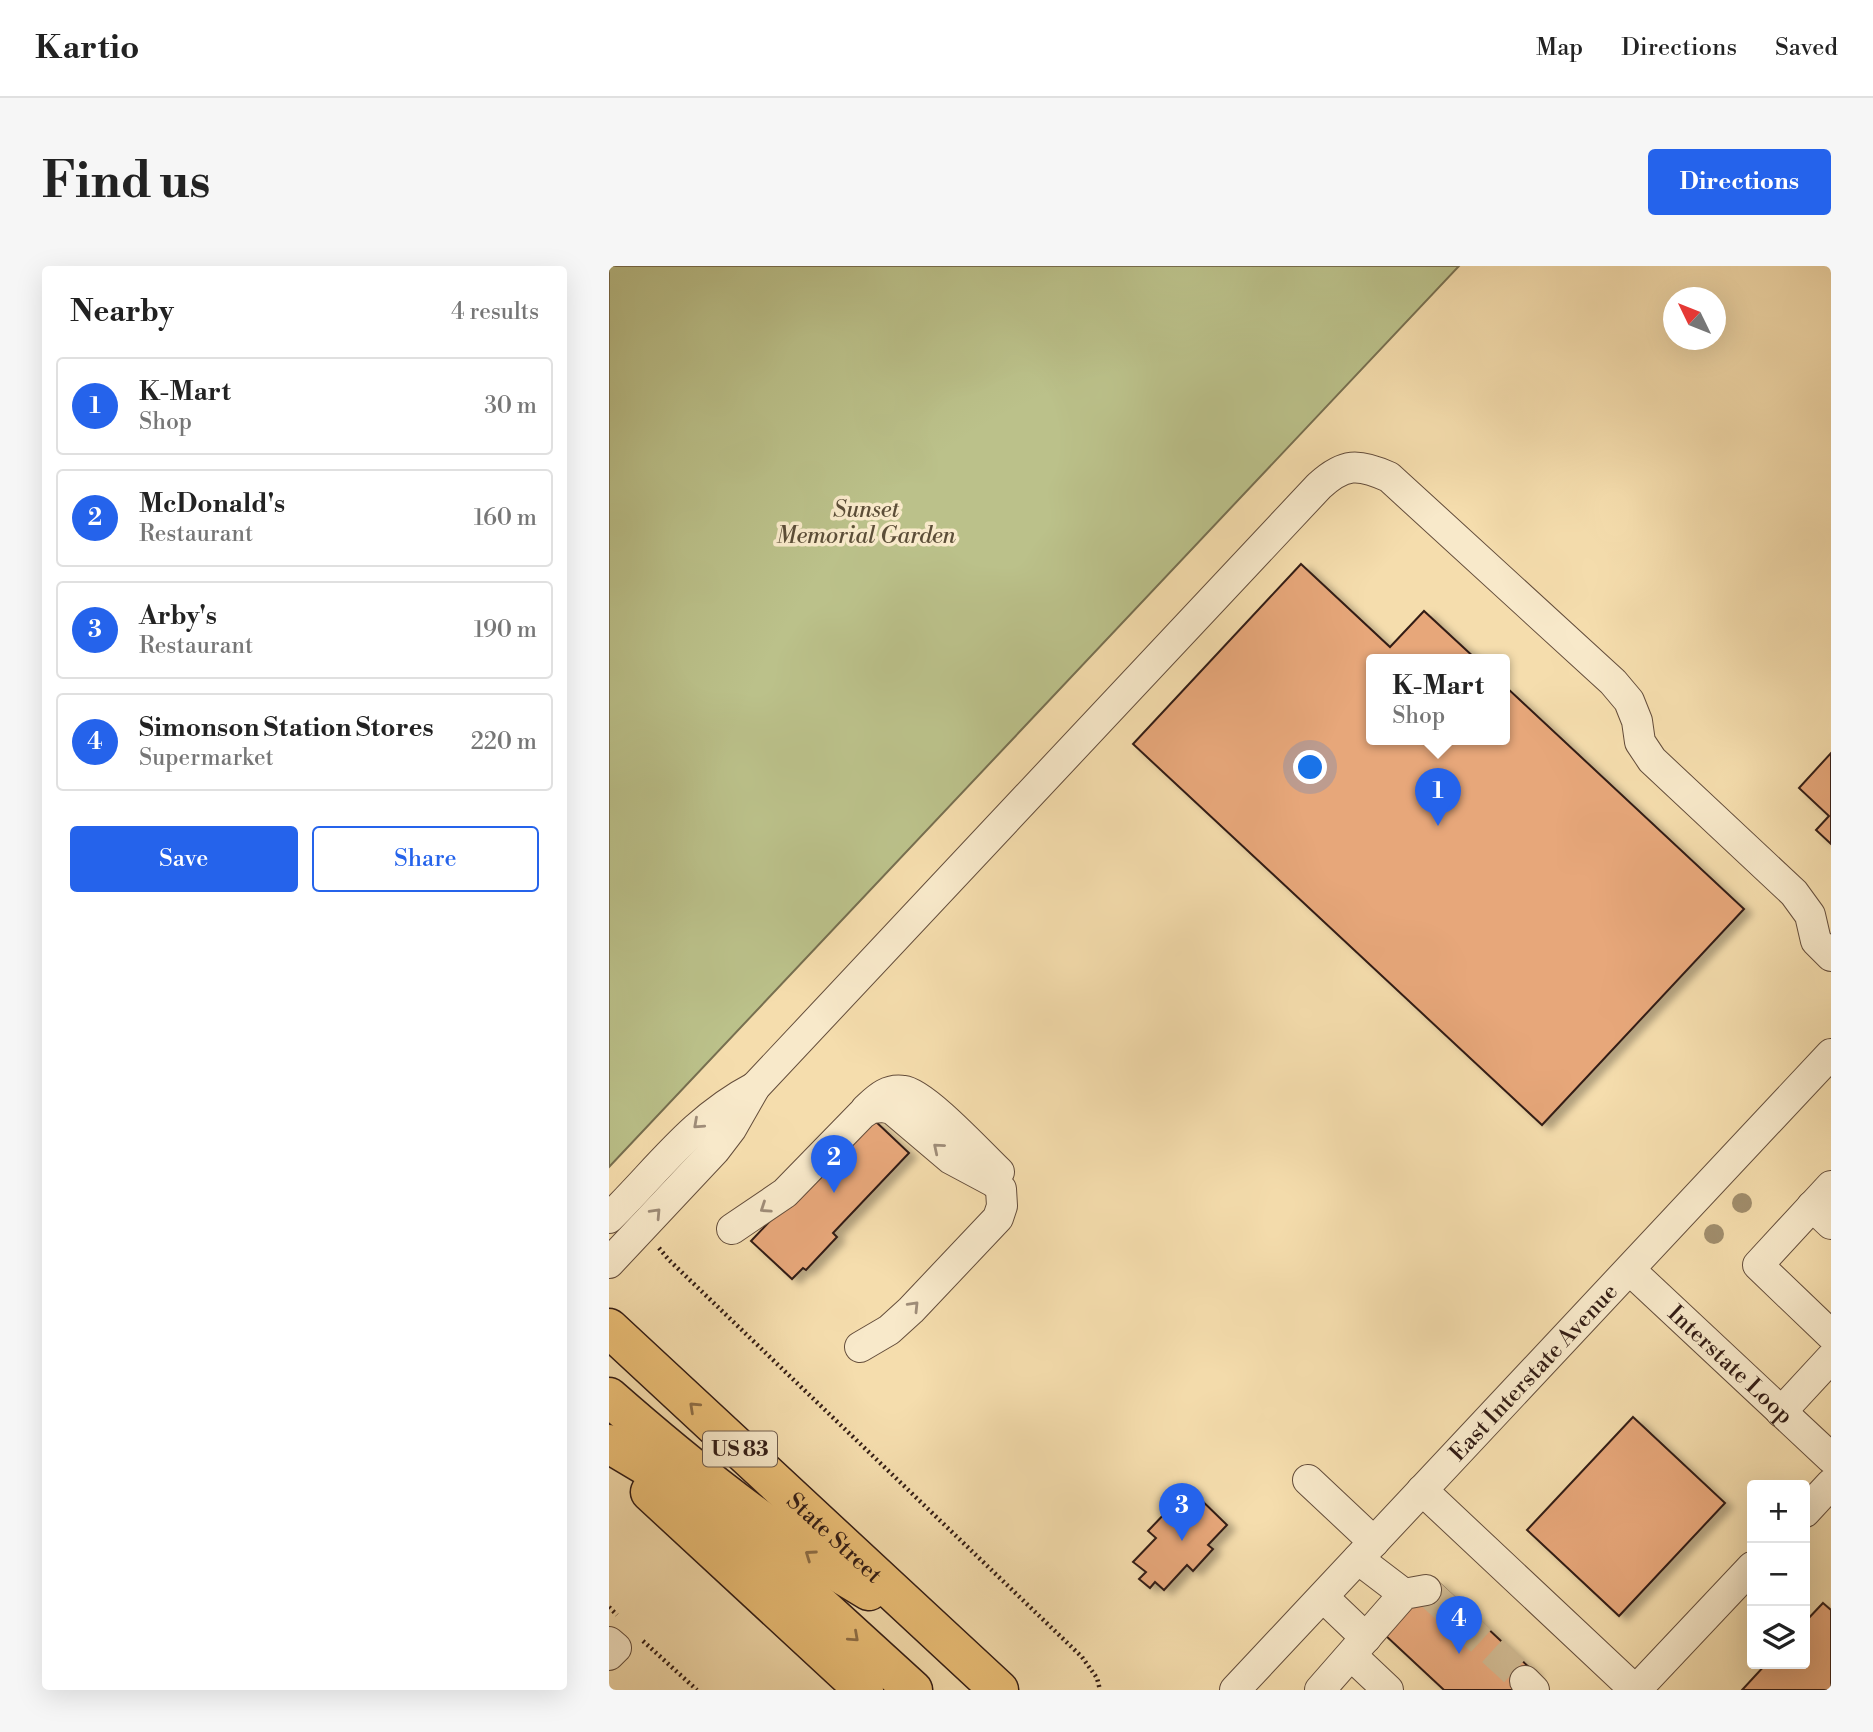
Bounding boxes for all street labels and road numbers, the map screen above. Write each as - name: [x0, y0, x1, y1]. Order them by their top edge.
- street label: East Interstate Avenue: [1444, 1278, 1624, 1467]
- street label: Interstate Loop: [1662, 1300, 1799, 1430]
- road number: US 83: [703, 1432, 777, 1466]
- street label: State Street: [780, 1487, 888, 1589]

